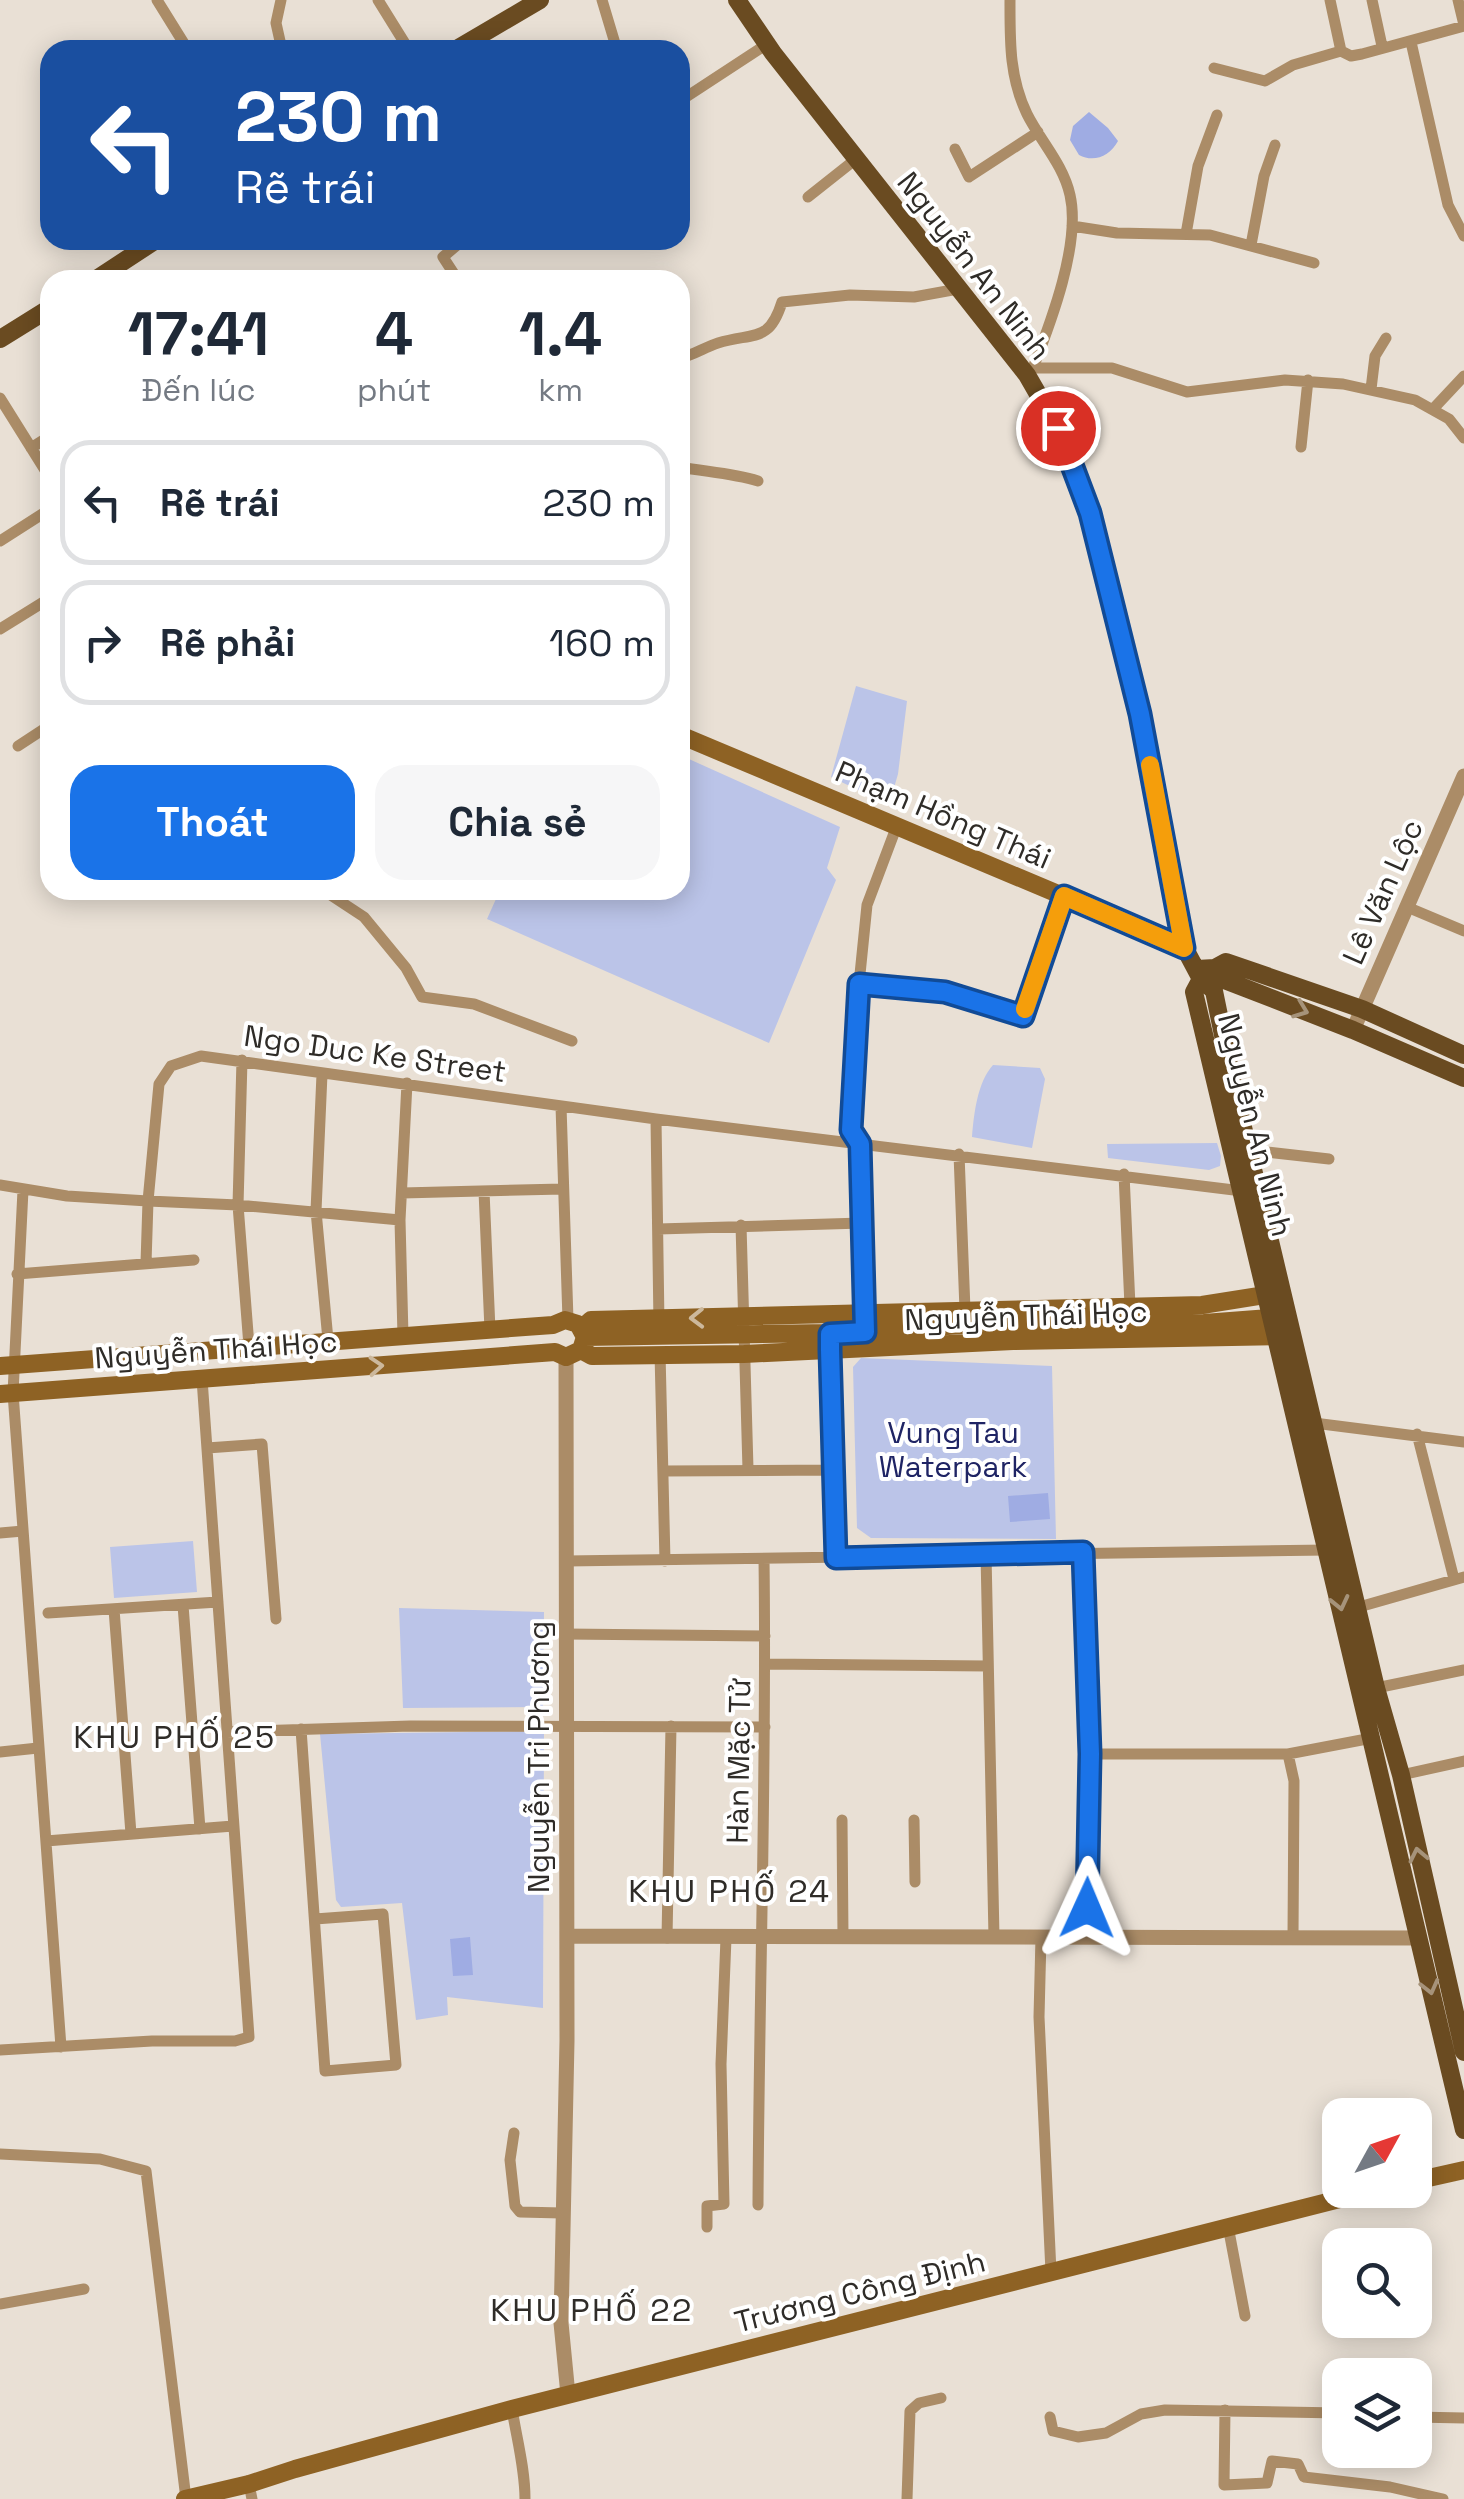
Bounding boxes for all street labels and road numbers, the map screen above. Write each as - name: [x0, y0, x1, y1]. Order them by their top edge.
- street label: Nguyễn An Ninh: [889, 164, 1060, 368]
- street label: Phạm Hồng Thái: [829, 752, 1057, 878]
- street label: Lê Văn Lộc: [1333, 813, 1432, 971]
- street label: Nguyễn An Ninh: [1209, 1009, 1302, 1240]
- street label: Ngo Duc Ke Street: [242, 1016, 509, 1091]
- street label: Nguyễn Thái Học: [904, 1292, 1148, 1339]
- street label: Nguyễn Thái Học: [93, 1322, 339, 1377]
- street label: Nguyễn Tri Phương: [519, 1621, 558, 1893]
- street label: Hàn Mặc Tử: [718, 1678, 759, 1844]
- street label: Trương Công Định: [730, 2241, 989, 2342]

